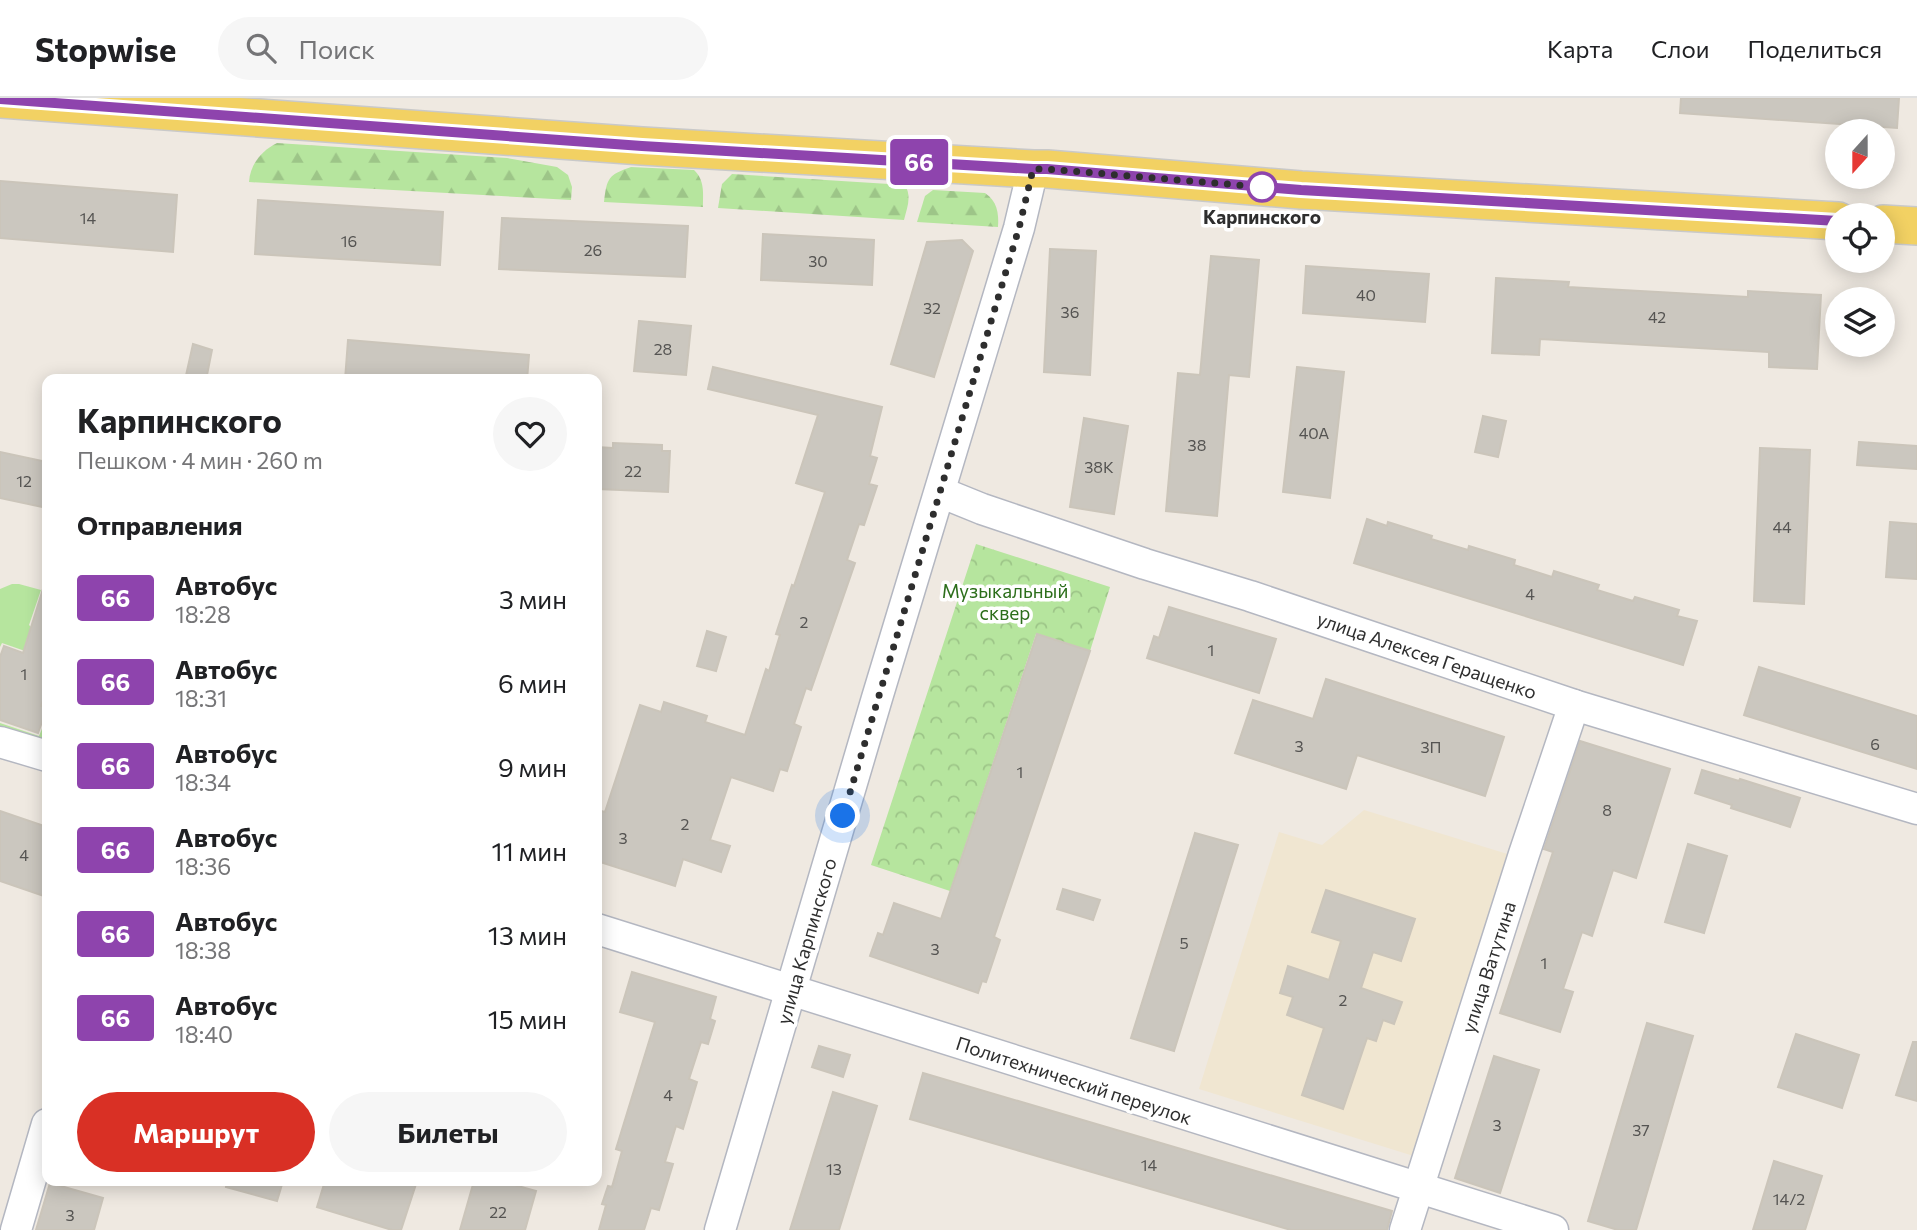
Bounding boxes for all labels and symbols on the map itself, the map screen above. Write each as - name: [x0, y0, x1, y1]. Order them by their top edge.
- north arrow: [1825, 119, 1895, 189]
- line badge: 66: [888, 139, 950, 185]
- marker: Карпинского: [1247, 172, 1277, 202]
- place label: Карпинского: [1203, 205, 1321, 228]
- house number: 14: [80, 208, 97, 227]
- house number: 16: [341, 231, 357, 250]
- house number: 26: [584, 240, 602, 259]
- house number: 30: [808, 251, 828, 270]
- house number: 40: [1356, 285, 1376, 304]
- house number: 32: [923, 298, 941, 317]
- house number: 36: [1061, 302, 1079, 321]
- house number: 42: [1648, 307, 1666, 326]
- house number: 28: [654, 339, 672, 358]
- house number: 40А: [1299, 423, 1329, 442]
- house number: 38: [1188, 435, 1206, 454]
- house number: 38К: [1084, 457, 1114, 476]
- house number: 22: [624, 461, 642, 480]
- house number: 12: [16, 471, 32, 490]
- house number: 44: [1772, 517, 1792, 536]
- park label: Музыкальный сквер: [942, 579, 1068, 624]
- house number: 4: [1525, 584, 1535, 603]
- street label: улица Алексея Геращенко: [1314, 607, 1540, 703]
- house number: 2: [800, 612, 809, 631]
- house number: 1: [1208, 640, 1214, 659]
- house number: 1: [21, 664, 27, 683]
- house number: 6: [1870, 734, 1880, 753]
- house number: 3: [1294, 736, 1304, 755]
- house number: 3П: [1420, 737, 1442, 756]
- house number: 1: [1017, 762, 1023, 781]
- your location: [825, 798, 860, 833]
- house number: 8: [1602, 800, 1612, 819]
- house number: 2: [681, 814, 690, 833]
- house number: 3: [618, 828, 628, 847]
- house number: 4: [19, 845, 29, 864]
- street label: улица Карпинского: [771, 855, 841, 1027]
- street label: улица Ватутина: [1456, 898, 1520, 1036]
- house number: 5: [1179, 933, 1189, 952]
- house number: 3: [930, 939, 940, 958]
- house number: 1: [1541, 953, 1547, 972]
- house number: 2: [1339, 990, 1348, 1009]
- street label: Политехнический переулок: [953, 1031, 1195, 1129]
- house number: 4: [663, 1085, 673, 1104]
- house number: 3: [1492, 1115, 1502, 1134]
- house number: 37: [1632, 1120, 1650, 1139]
- house number: 14: [1141, 1155, 1158, 1174]
- house number: 13: [826, 1159, 842, 1178]
- house number: 14/2: [1773, 1189, 1805, 1208]
- house number: 22: [489, 1202, 507, 1221]
- house number: 3: [65, 1205, 75, 1224]

